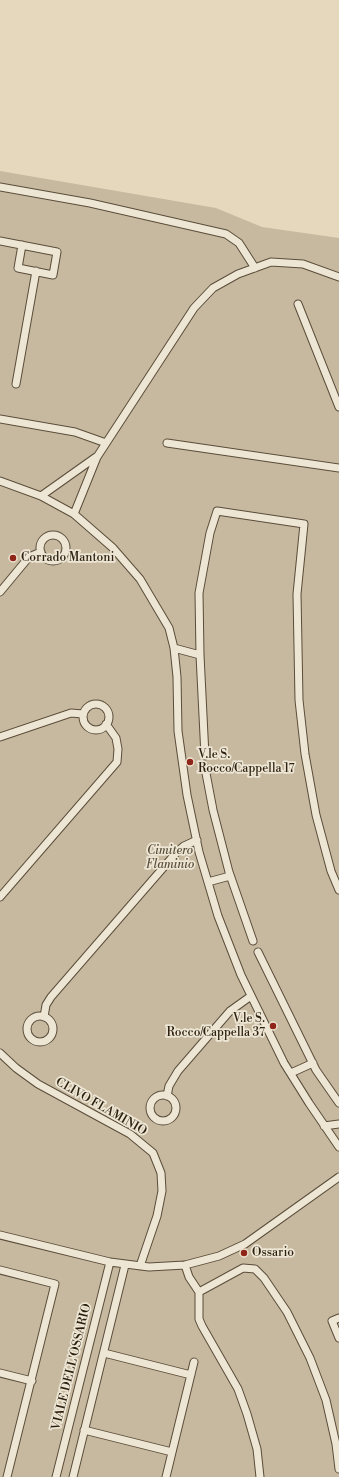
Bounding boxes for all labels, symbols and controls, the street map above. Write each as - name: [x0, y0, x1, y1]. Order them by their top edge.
- place label: Corrado Mantoni: [21, 551, 114, 565]
- marker: Corrado Mantoni: [8, 553, 18, 563]
- place label: V.le S. Rocco/Cappella 17: [198, 748, 295, 776]
- marker: V.le S. Rocco/Cappella 17: [185, 757, 195, 767]
- park label: Cimitero Flaminio: [146, 844, 194, 872]
- place label: V.le S. Rocco/Cappella 37: [167, 1012, 265, 1040]
- marker: V.le S. Rocco/Cappella 37: [268, 1021, 278, 1031]
- street label: CLIVO FLAMINIO: [53, 1075, 149, 1139]
- place label: Ossario: [252, 1246, 294, 1260]
- marker: Ossario: [239, 1248, 249, 1258]
- street label: VIALE DELL'OSSARIO: [49, 1302, 95, 1432]

